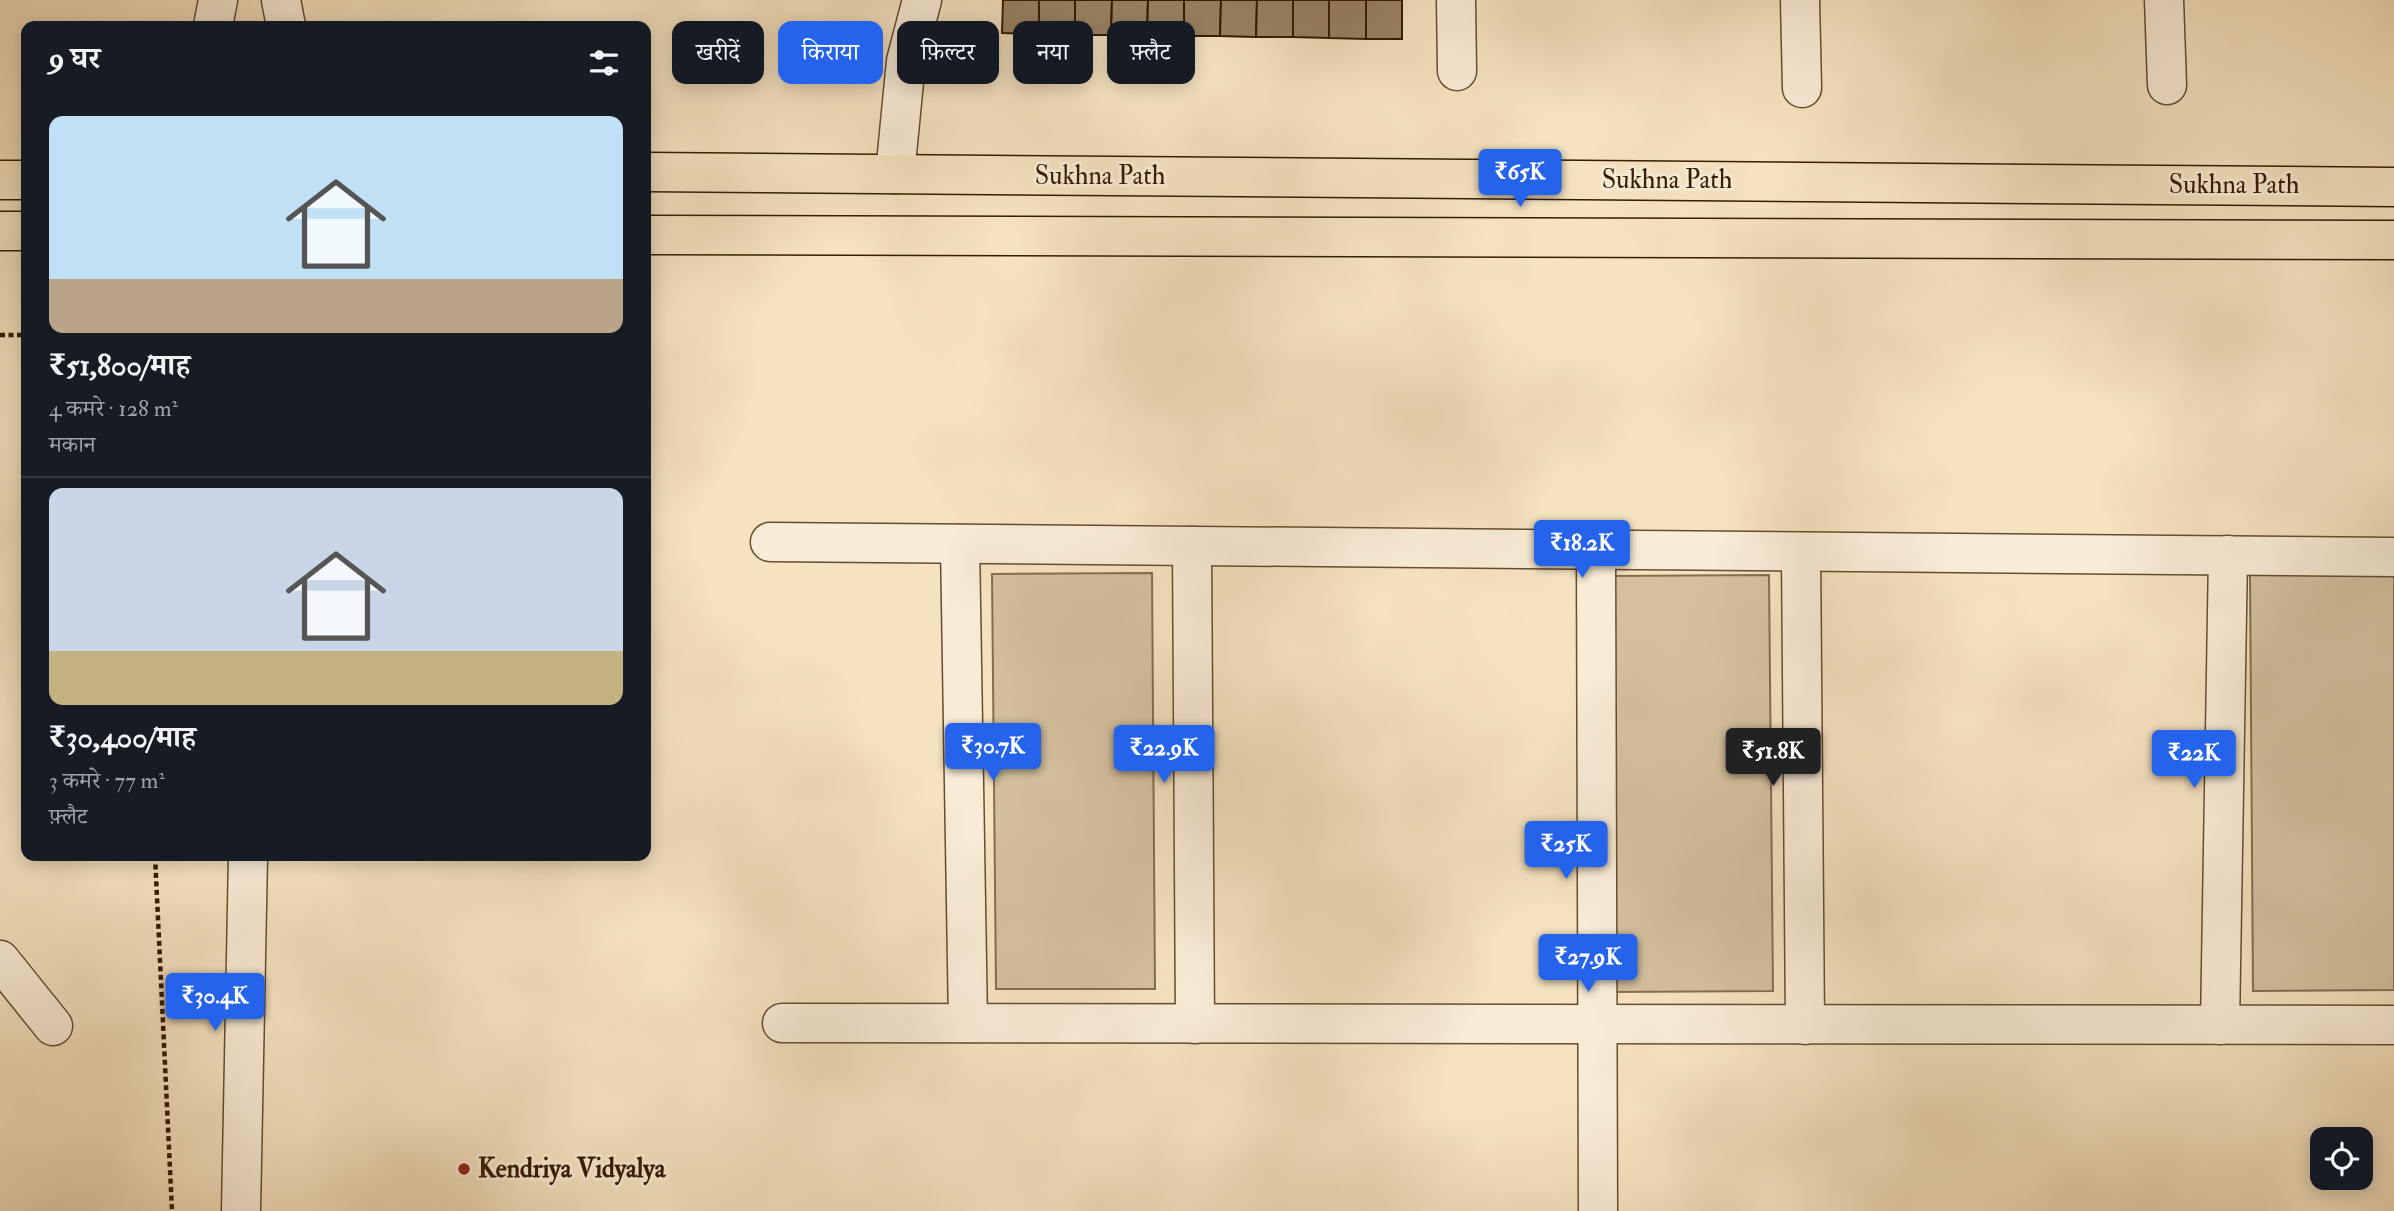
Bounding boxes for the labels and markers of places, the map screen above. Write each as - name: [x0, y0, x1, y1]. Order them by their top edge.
- pin: ₹65K: [1479, 150, 1561, 209]
- pin: ₹18.2K: [1525, 520, 1639, 580]
- pin: ₹30.7K: [936, 724, 1050, 783]
- pin: ₹22.9K: [1107, 726, 1221, 785]
- pin: ₹51.8K: [1716, 728, 1830, 788]
- pin: ₹22K: [2153, 730, 2235, 790]
- pin: ₹25K: [1525, 822, 1607, 881]
- pin: ₹27.9K: [1531, 934, 1645, 994]
- pin: ₹30.4K: [158, 974, 272, 1033]
- place label: Kendriya Vidyalya: [478, 1153, 667, 1186]
- marker: Kendriya Vidyalya: [456, 1161, 472, 1177]

